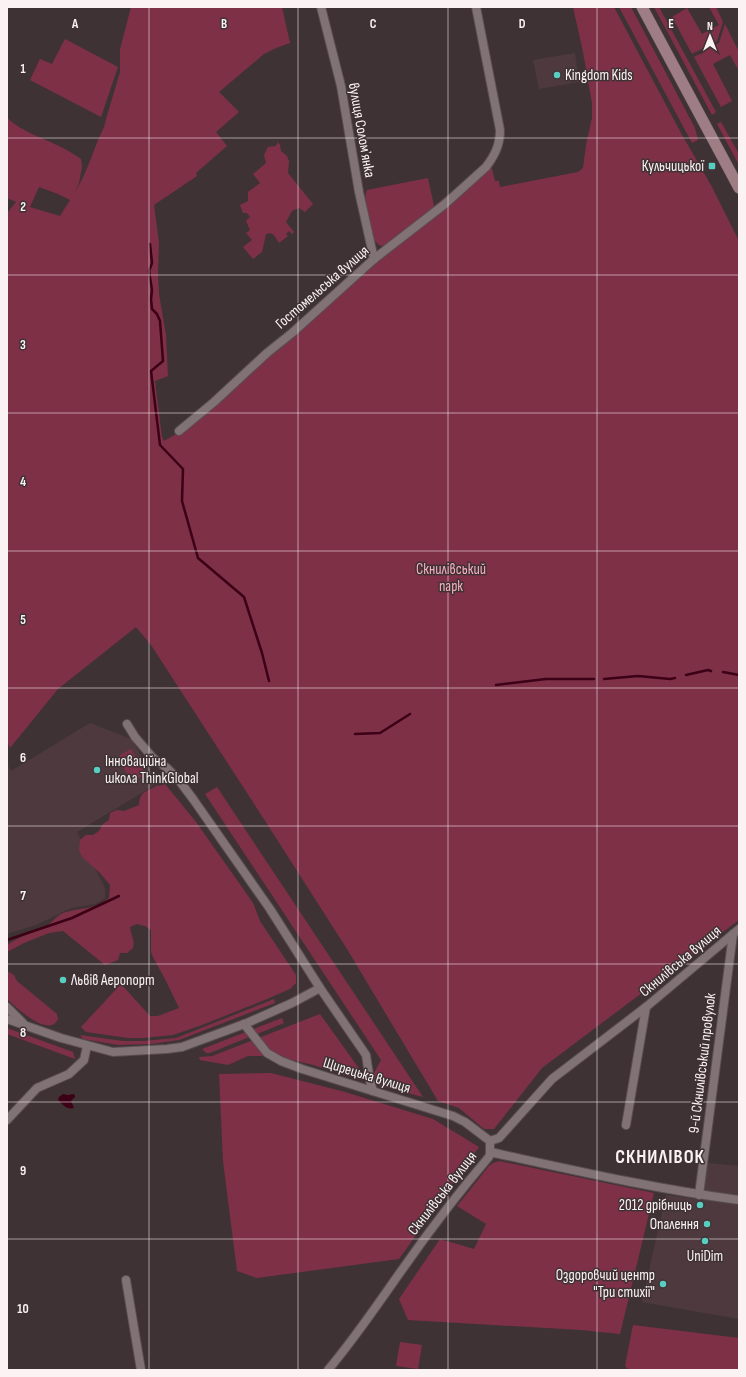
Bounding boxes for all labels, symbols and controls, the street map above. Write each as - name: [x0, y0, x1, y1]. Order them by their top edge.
- text: A: [71, 16, 79, 32]
- text: B: [221, 16, 227, 32]
- text: C: [370, 16, 377, 32]
- text: D: [519, 16, 526, 32]
- text: E: [668, 16, 674, 32]
- north arrow: [690, 16, 730, 56]
- text: N: [707, 20, 713, 33]
- text: 1: [20, 61, 26, 77]
- place label: Kingdom Kids: [565, 66, 633, 85]
- marker: Kingdom Kids: [552, 70, 562, 80]
- street label: вулиця Соломʼянка: [344, 81, 379, 179]
- place label: Кульчицької: [642, 157, 705, 176]
- marker: Кульчицької: [707, 161, 717, 171]
- text: 2: [20, 199, 26, 215]
- street label: Гостомельська вулиця: [272, 241, 373, 333]
- text: 3: [20, 337, 26, 353]
- text: 4: [20, 474, 26, 490]
- park label: Скнилівський парк: [416, 560, 486, 596]
- text: 5: [20, 612, 26, 628]
- text: 6: [20, 750, 26, 766]
- place label: Інноваційна школа ThinkGlobal: [105, 752, 199, 788]
- marker: Інноваційна школа ThinkGlobal: [92, 765, 102, 775]
- text: 7: [20, 888, 26, 904]
- street label: Скнилівська вулиця: [635, 922, 725, 1001]
- place label: Львів Аеропорт: [70, 971, 155, 990]
- marker: Львів Аеропорт: [58, 975, 68, 985]
- street label: 9-й Скнилівський провулок: [684, 992, 721, 1134]
- text: 8: [20, 1025, 26, 1041]
- street label: Щирецька вулиця: [321, 1053, 413, 1098]
- district label: СКНИЛІВОК: [615, 1146, 705, 1169]
- street label: Скнилівська вулиця: [404, 1148, 481, 1239]
- text: 9: [20, 1163, 26, 1179]
- place label: 2012 дрібниць: [619, 1196, 692, 1215]
- marker: 2012 дрібниць: [695, 1200, 705, 1210]
- place label: Опалення: [650, 1215, 699, 1234]
- marker: Опалення: [702, 1219, 712, 1229]
- marker: UniDim: [700, 1236, 710, 1246]
- place label: UniDim: [687, 1247, 723, 1266]
- place label: Оздоровчий центр "Три стихії": [556, 1266, 655, 1302]
- marker: Оздоровчий центр "Три стихії": [658, 1279, 668, 1289]
- text: 10: [17, 1301, 29, 1317]

